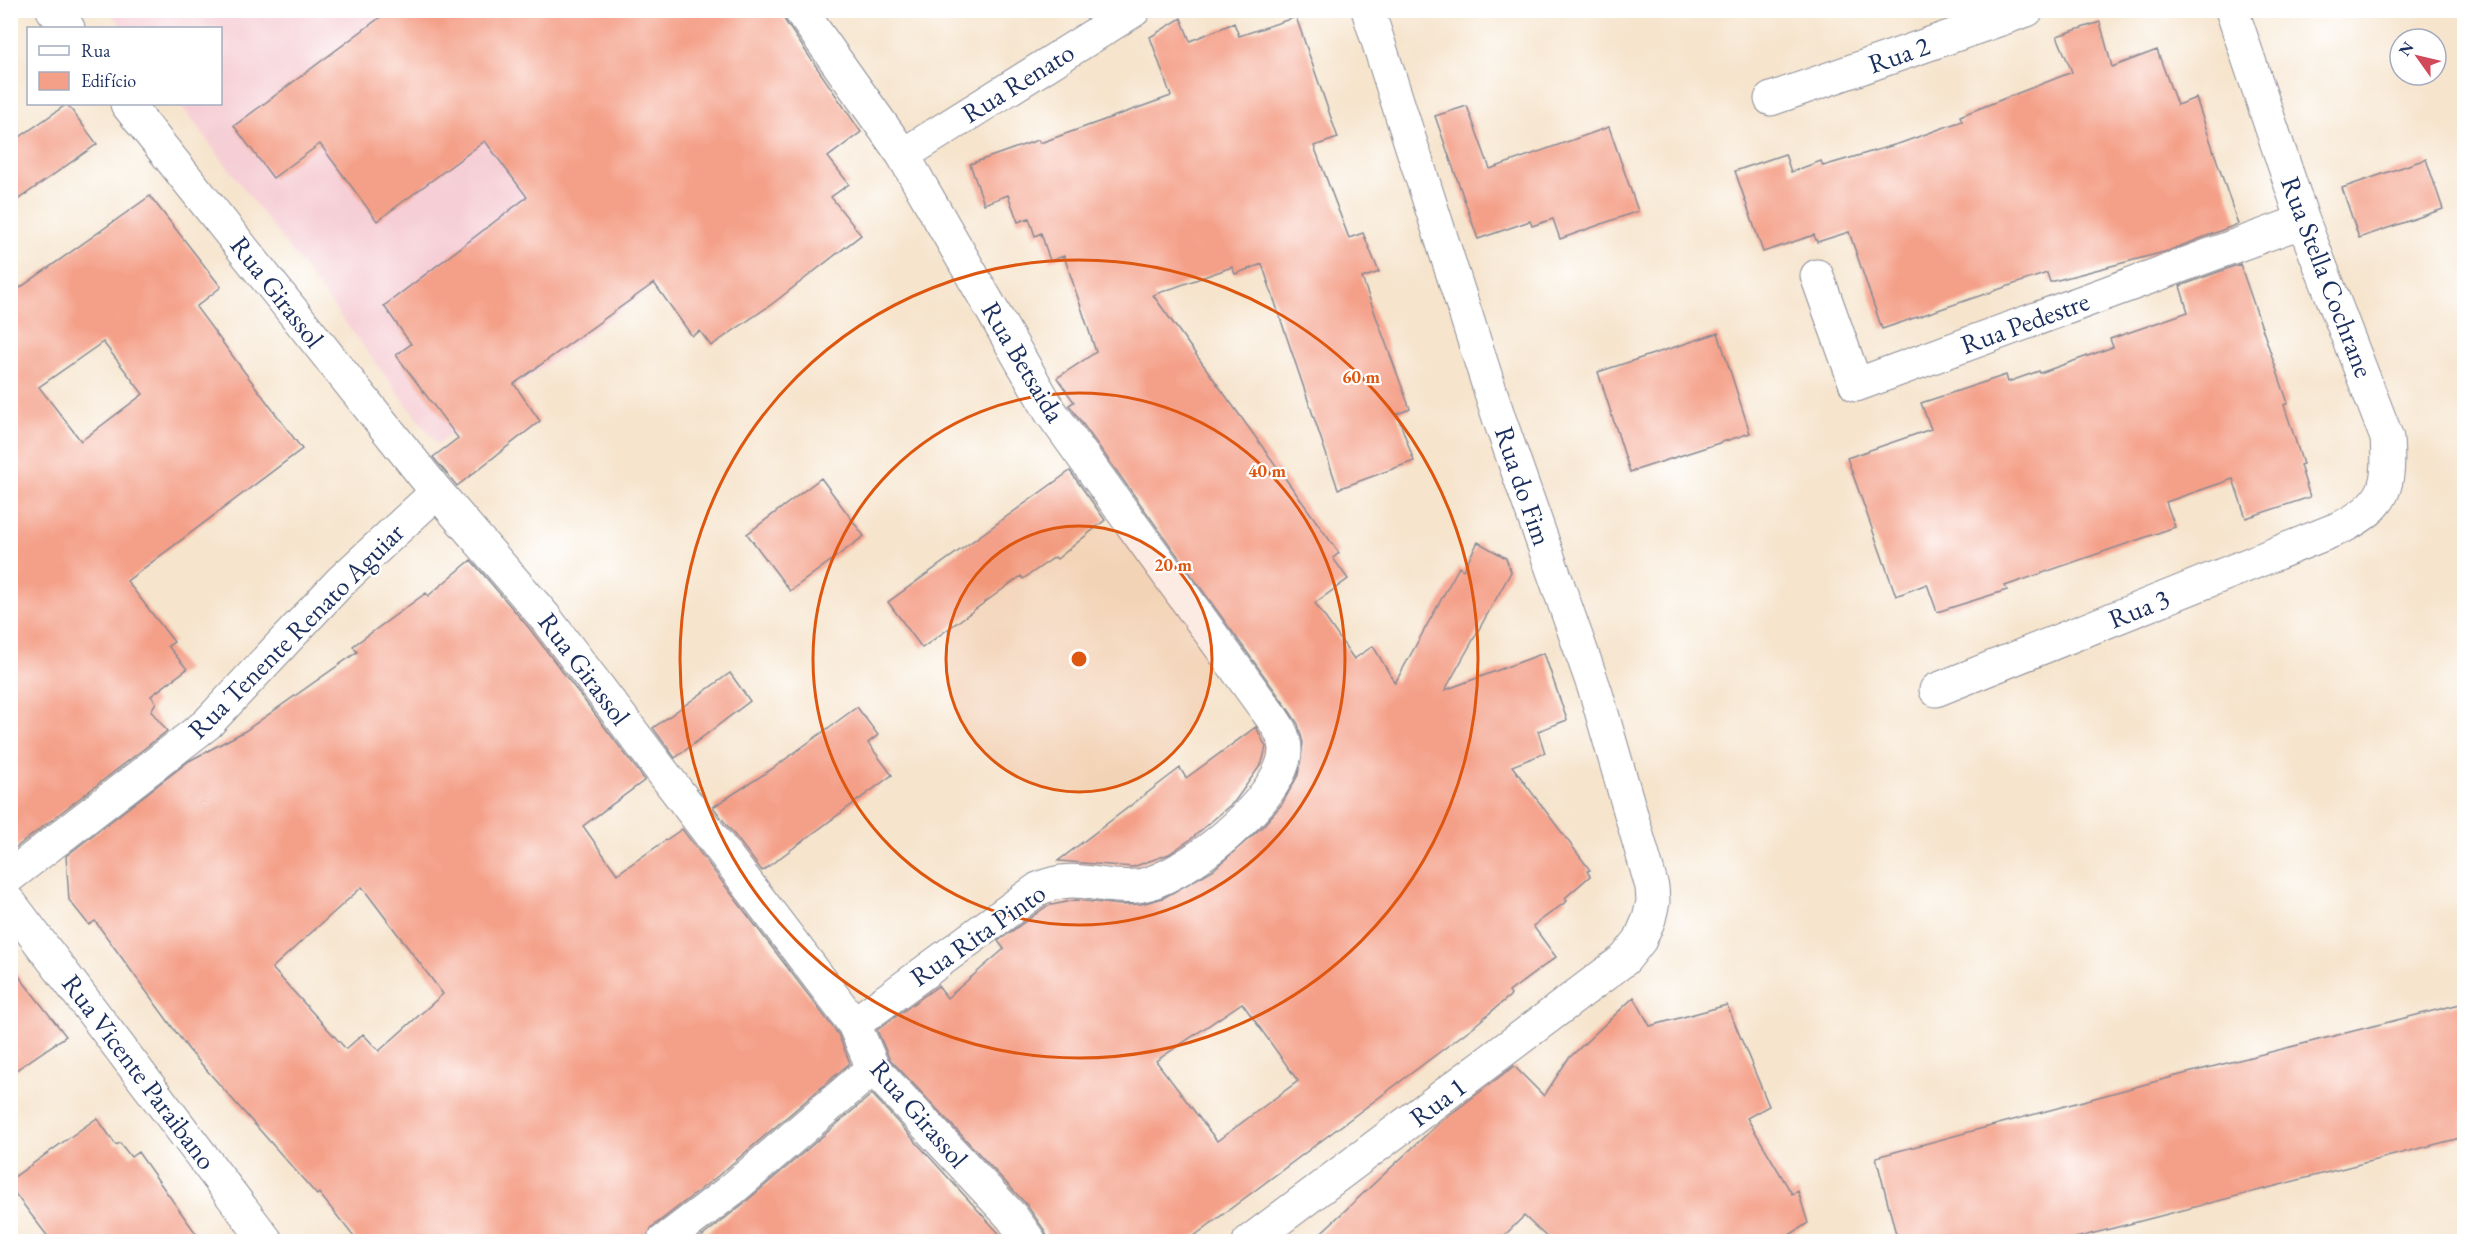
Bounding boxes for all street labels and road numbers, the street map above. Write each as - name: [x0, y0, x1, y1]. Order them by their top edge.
- street label: Rua 2: [1864, 28, 1934, 81]
- street label: Rua Renato: [955, 34, 1081, 131]
- street label: Rua Stella Cochrane: [2273, 171, 2382, 382]
- street label: Rua Girassol: [223, 229, 332, 355]
- street label: Rua Pedestre: [1956, 283, 2094, 362]
- street label: Rua Betsaida: [974, 295, 1073, 429]
- street label: Rua do Fim: [1487, 422, 1560, 550]
- street label: Rua Tenente Renato Aguiar: [180, 515, 411, 746]
- street label: Rua 3: [2103, 581, 2174, 636]
- street label: Rua Girassol: [531, 605, 638, 732]
- street label: Rua Rita Pinto: [903, 875, 1052, 994]
- street label: Rua Vicente Paraibano: [54, 967, 224, 1176]
- street label: Rua Girassol: [863, 1052, 976, 1175]
- street label: Rua 1: [1402, 1069, 1473, 1134]

